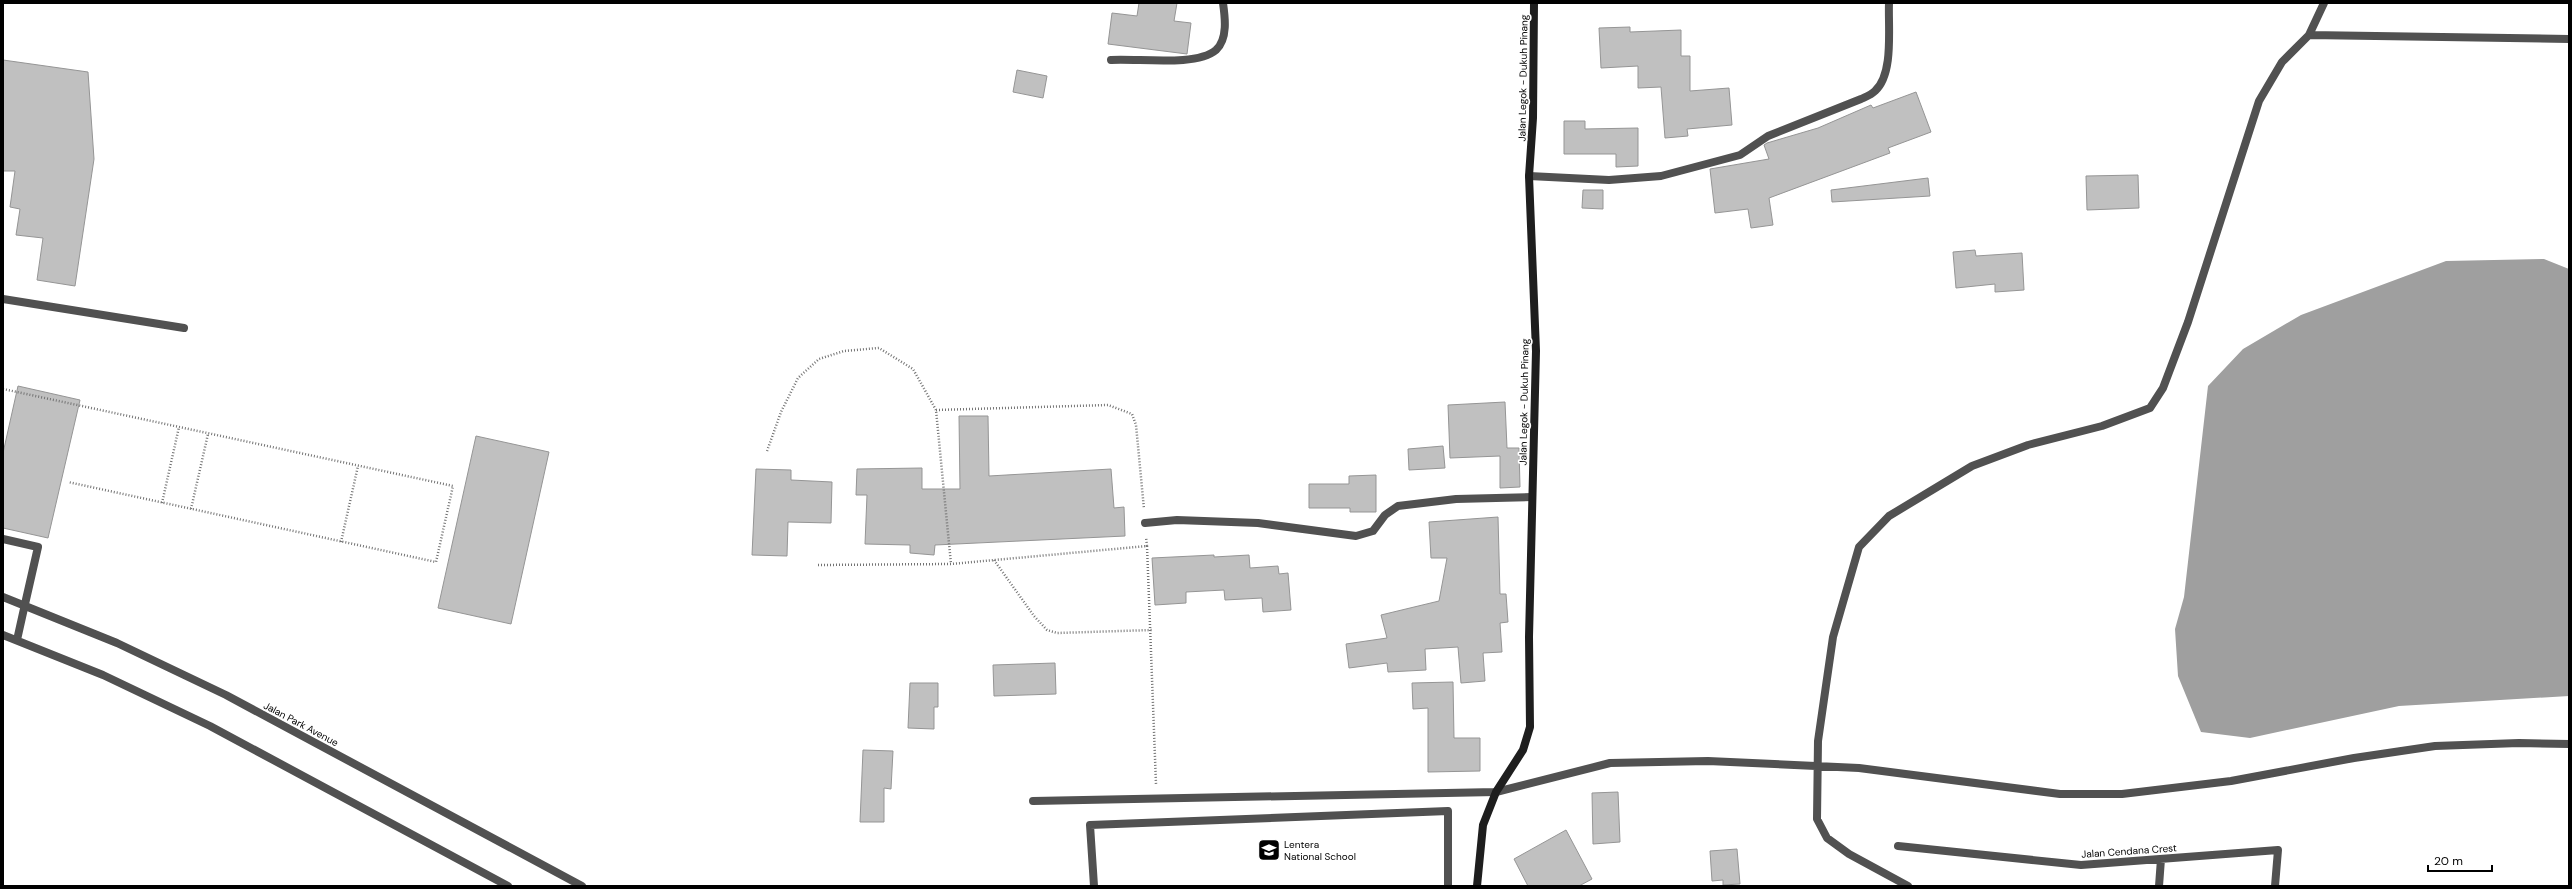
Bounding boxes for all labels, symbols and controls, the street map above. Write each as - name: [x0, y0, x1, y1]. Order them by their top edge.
- street label: Jalan Legok - Dukuh Pinang: [1515, 14, 1531, 142]
- street label: Jalan Legok - Dukuh Pinang: [1516, 338, 1532, 466]
- street label: Jalan Park Avenue: [261, 699, 341, 749]
- school or university icon: Lentera National School: [1256, 837, 1282, 863]
- place label: Lentera National School: [1284, 838, 1356, 863]
- street label: Jalan Cendana Crest: [2081, 841, 2177, 861]
- scale bar: [2428, 847, 2492, 873]
- text: 20 m: [2434, 853, 2463, 869]

